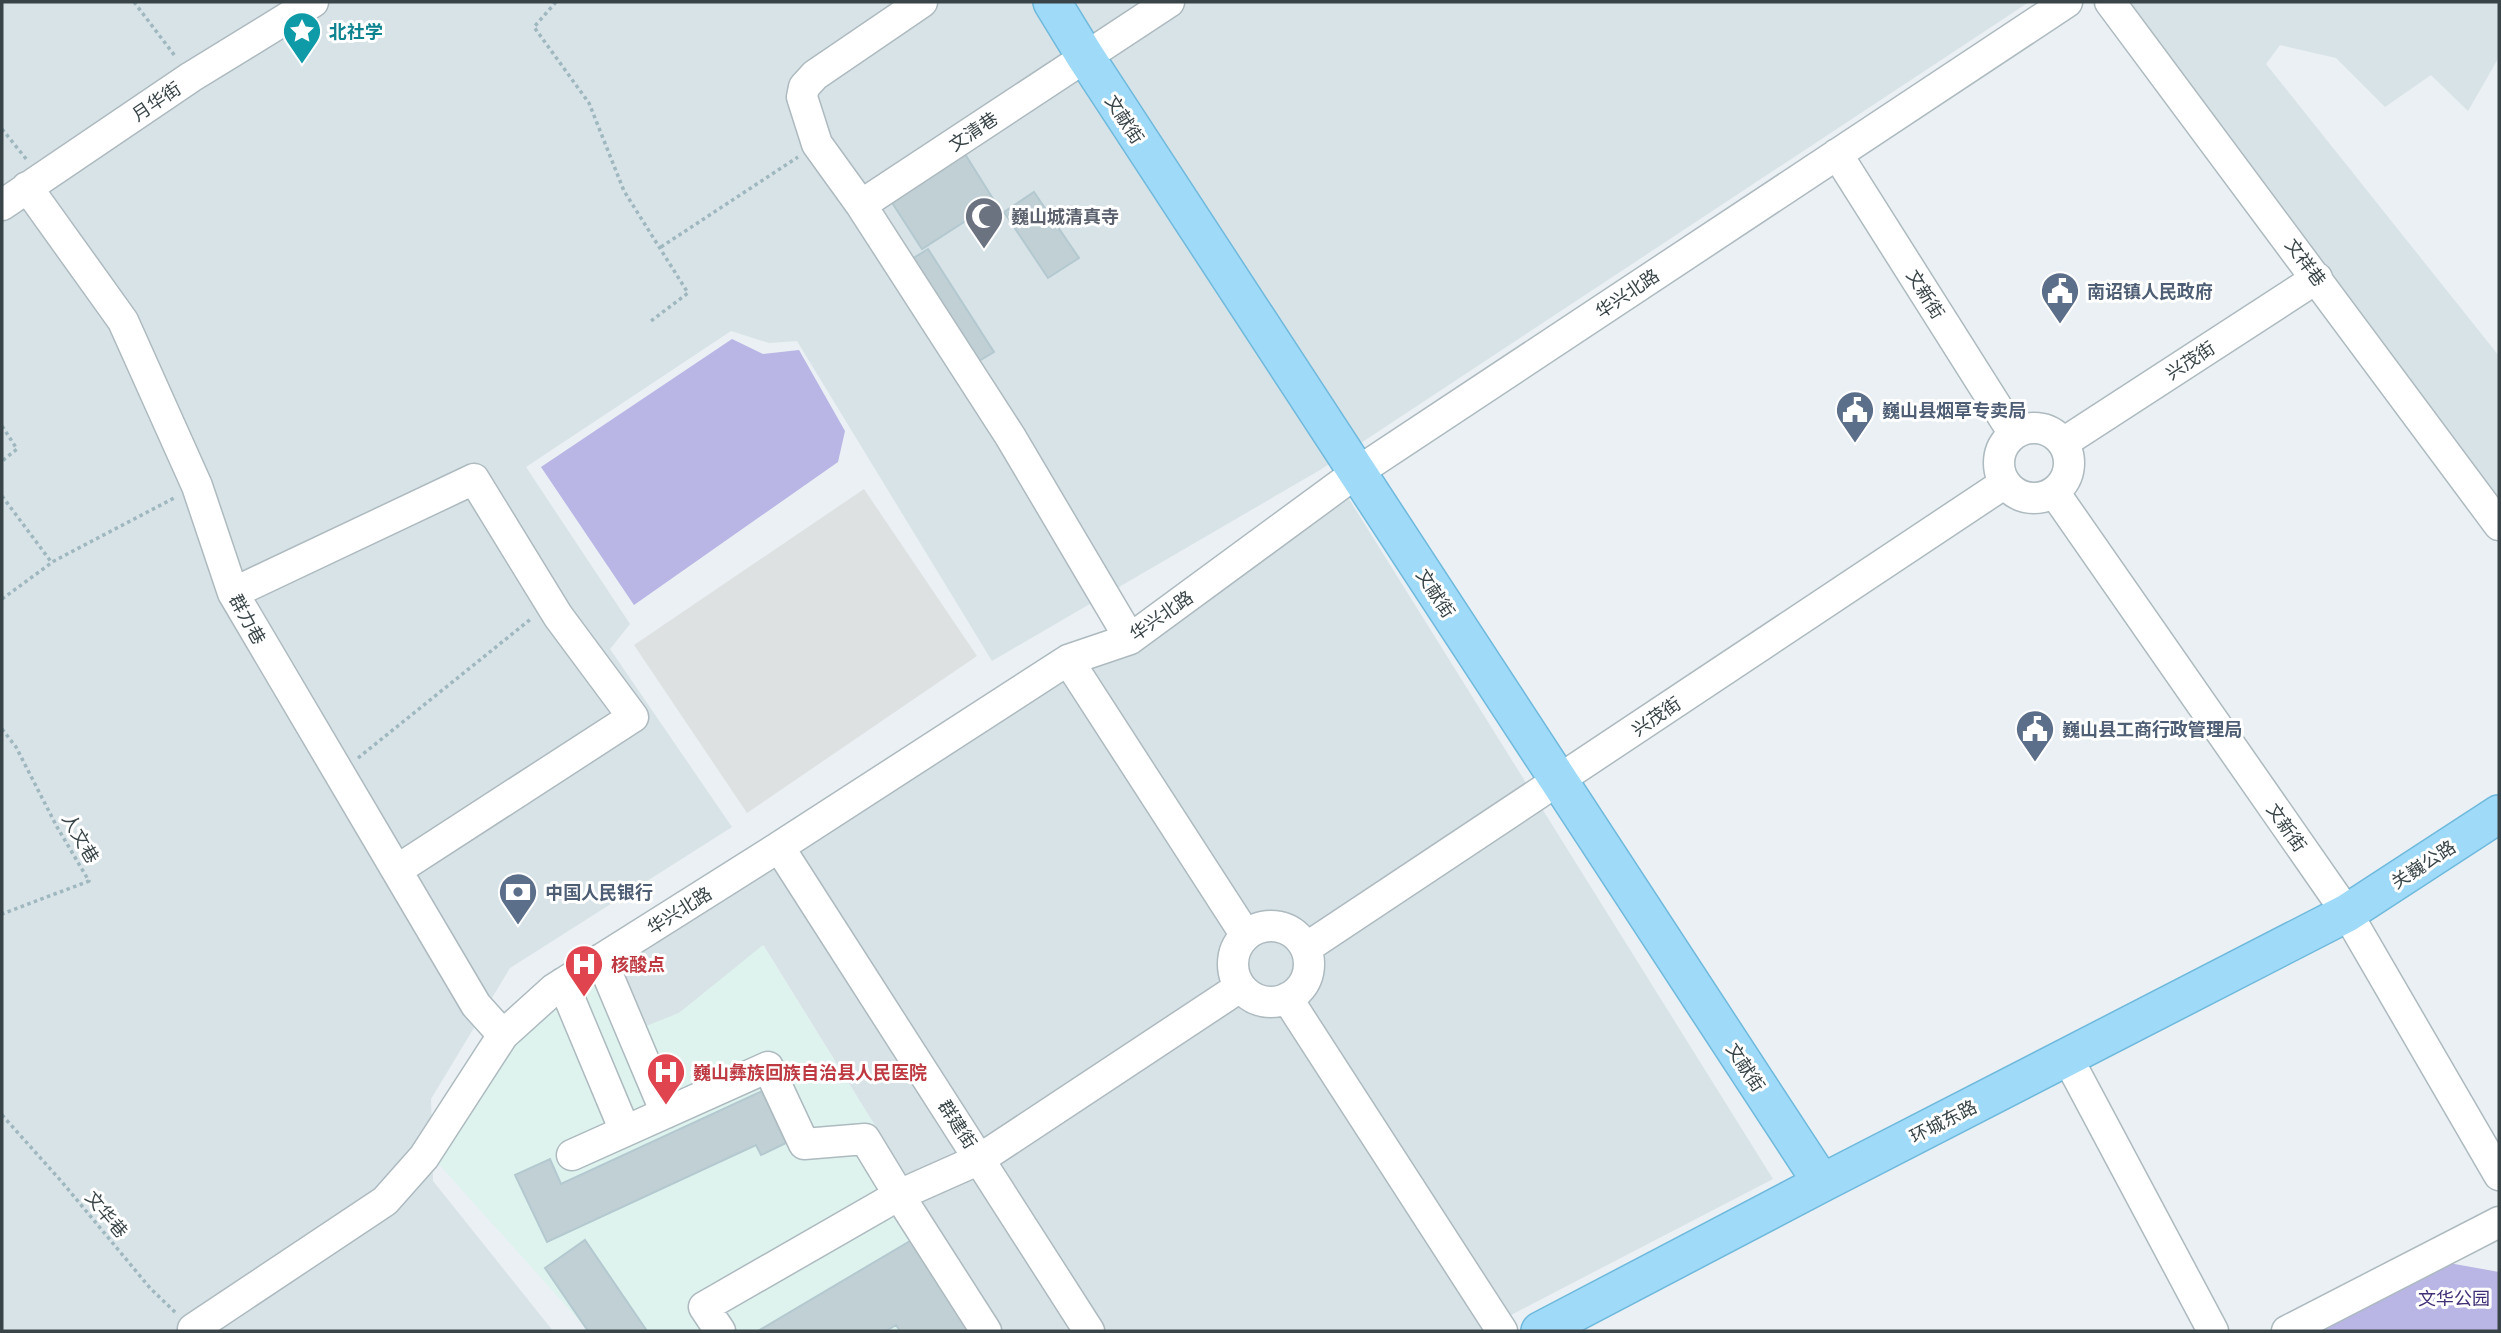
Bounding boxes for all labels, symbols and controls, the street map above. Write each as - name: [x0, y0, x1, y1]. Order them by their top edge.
- place icon: 北社学: [281, 10, 323, 65]
- place label: 北社学: [329, 21, 383, 41]
- street label: 月华街: [128, 78, 184, 124]
- street label: 文献街: [1102, 91, 1148, 147]
- street label: 文清巷: [945, 108, 1001, 154]
- mosque icon: 巍山城清真寺: [963, 195, 1005, 250]
- place label: 巍山城清真寺: [1011, 206, 1119, 226]
- street label: 文祥巷: [2282, 234, 2330, 290]
- street label: 华兴北路: [1592, 265, 1662, 321]
- street label: 文新街: [1903, 266, 1949, 322]
- public building icon: 南诏镇人民政府: [2039, 270, 2081, 325]
- place label: 南诏镇人民政府: [2087, 281, 2213, 301]
- street label: 兴茂街: [2162, 337, 2218, 383]
- public building icon: 巍山县烟草专卖局: [1834, 389, 1876, 444]
- place label: 巍山县烟草专卖局: [1882, 400, 2026, 420]
- street label: 文献街: [1413, 565, 1459, 621]
- street label: 华兴北路: [1126, 586, 1196, 644]
- street label: 群力巷: [226, 591, 270, 647]
- street label: 兴茂街: [1628, 693, 1684, 739]
- public building icon: 巍山县工商行政管理局: [2014, 708, 2056, 763]
- place label: 巍山县工商行政管理局: [2062, 719, 2242, 739]
- street label: 文新街: [2263, 799, 2311, 855]
- street label: 人文巷: [59, 810, 103, 866]
- street label: 关巍公路: [2387, 836, 2459, 892]
- bank icon: 中国人民银行: [497, 871, 539, 926]
- place label: 中国人民银行: [545, 882, 653, 902]
- street label: 华兴北路: [643, 882, 715, 938]
- hospital icon: 核酸点: [563, 943, 605, 998]
- place label: 核酸点: [611, 954, 665, 974]
- street label: 文献街: [1723, 1039, 1769, 1095]
- hospital icon: 巍山彝族回族自治县人民医院: [645, 1051, 687, 1106]
- place label: 巍山彝族回族自治县人民医院: [693, 1062, 927, 1082]
- street label: 群建街: [935, 1096, 981, 1152]
- street label: 环城东路: [1906, 1096, 1980, 1146]
- street label: 文华巷: [82, 1187, 132, 1241]
- park label: 文华公园: [2418, 1288, 2490, 1308]

